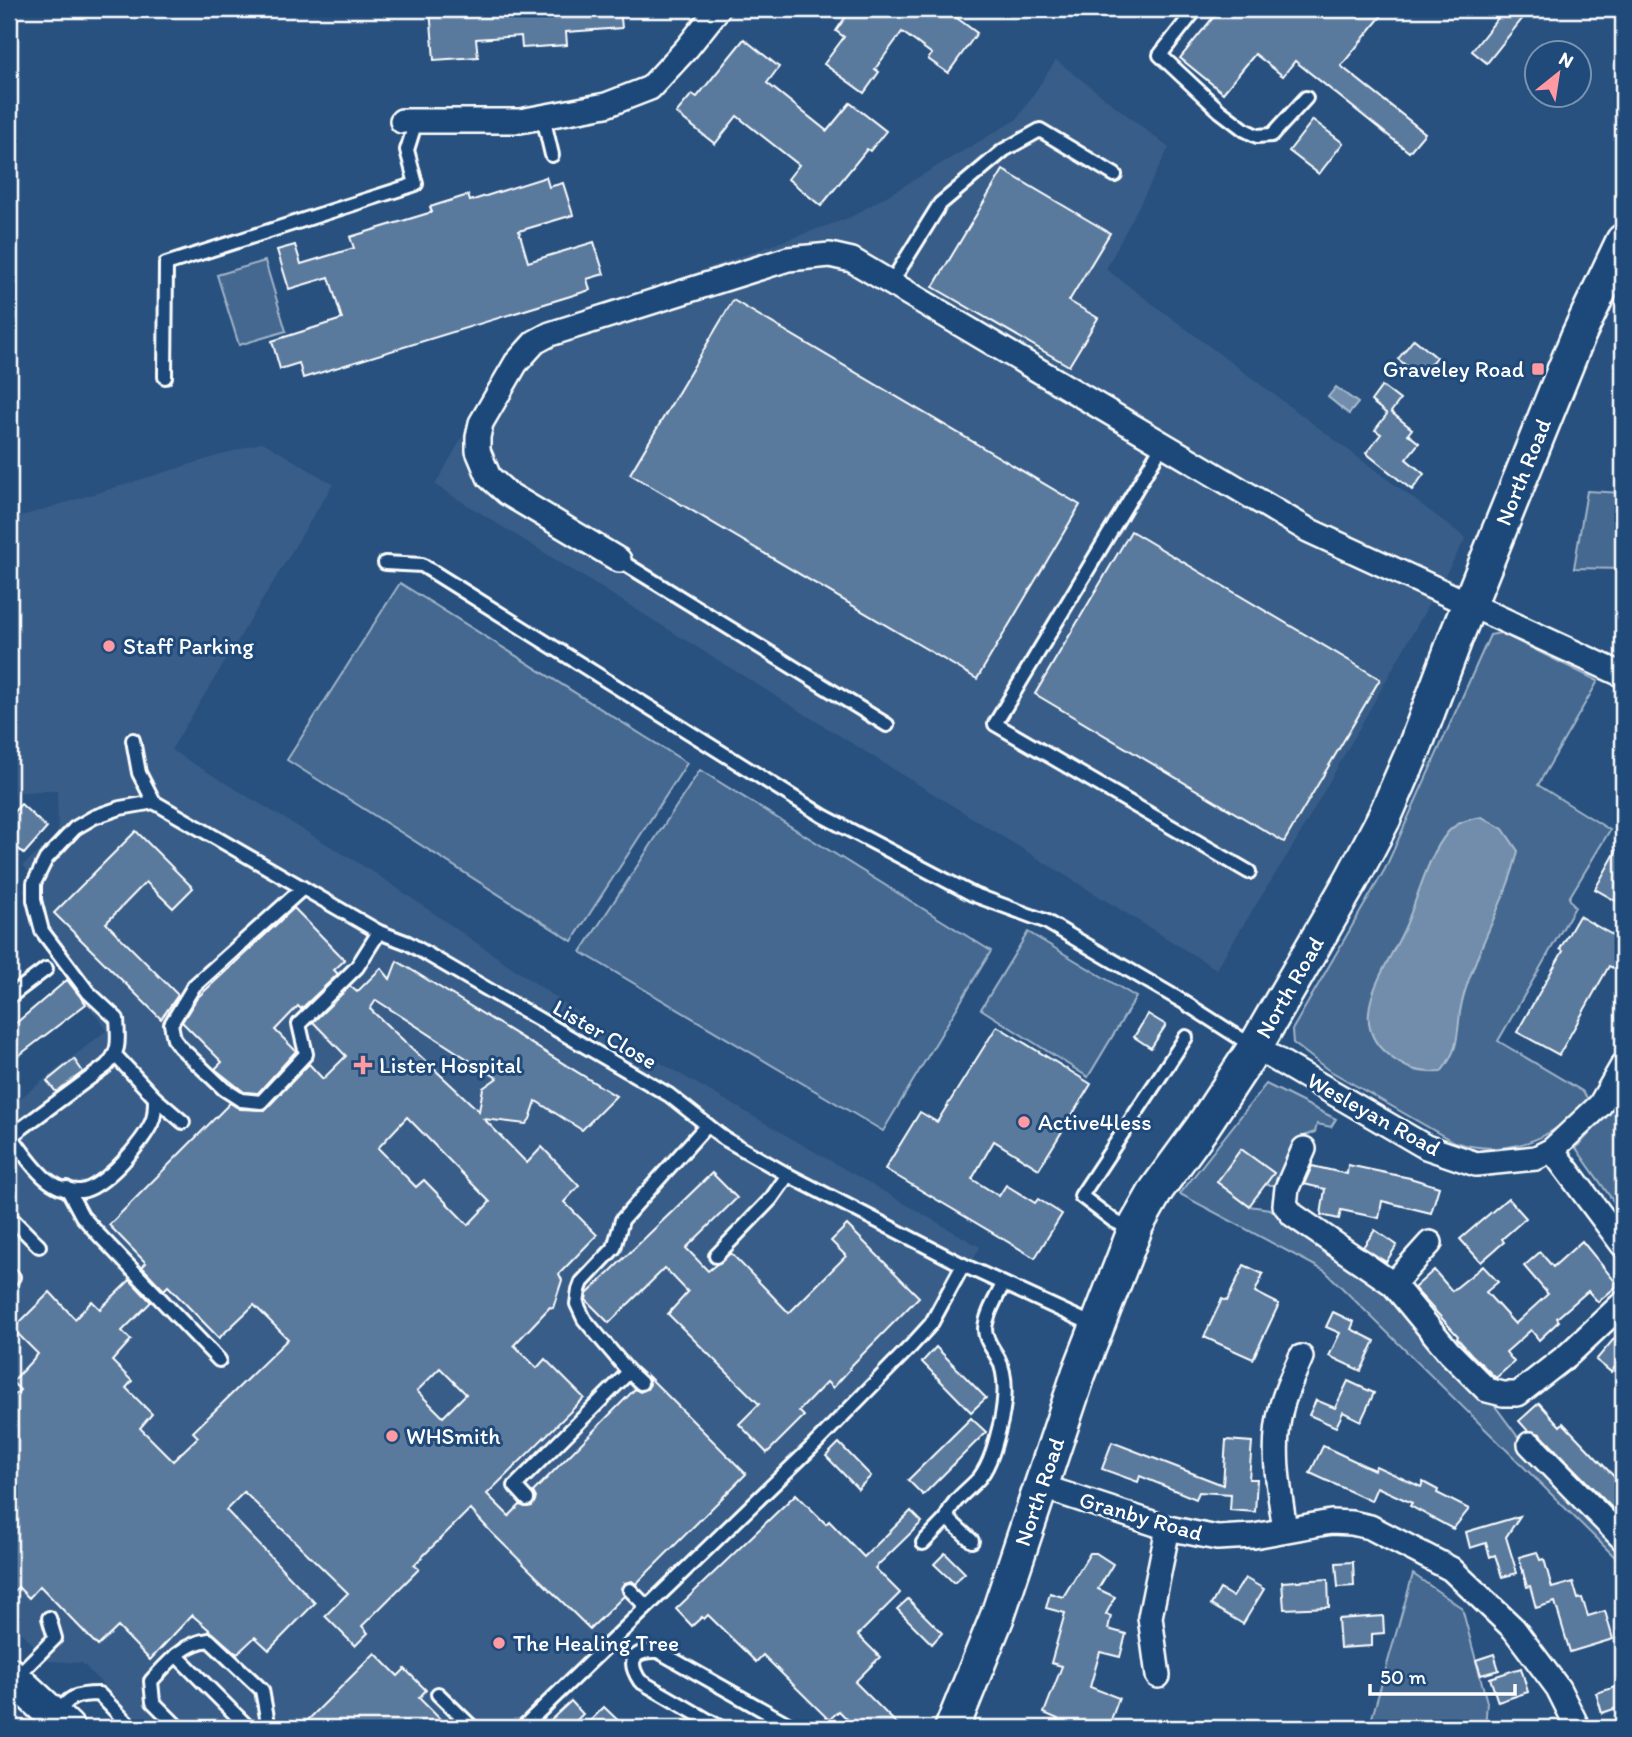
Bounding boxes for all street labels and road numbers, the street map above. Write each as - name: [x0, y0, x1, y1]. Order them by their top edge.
- street label: North Road: [1489, 414, 1557, 529]
- street label: North Road: [1249, 931, 1330, 1043]
- street label: Lister Close: [548, 993, 662, 1075]
- street label: Wesleyan Road: [1303, 1066, 1445, 1162]
- street label: North Road: [1008, 1433, 1071, 1550]
- street label: Granby Road: [1076, 1485, 1206, 1547]

